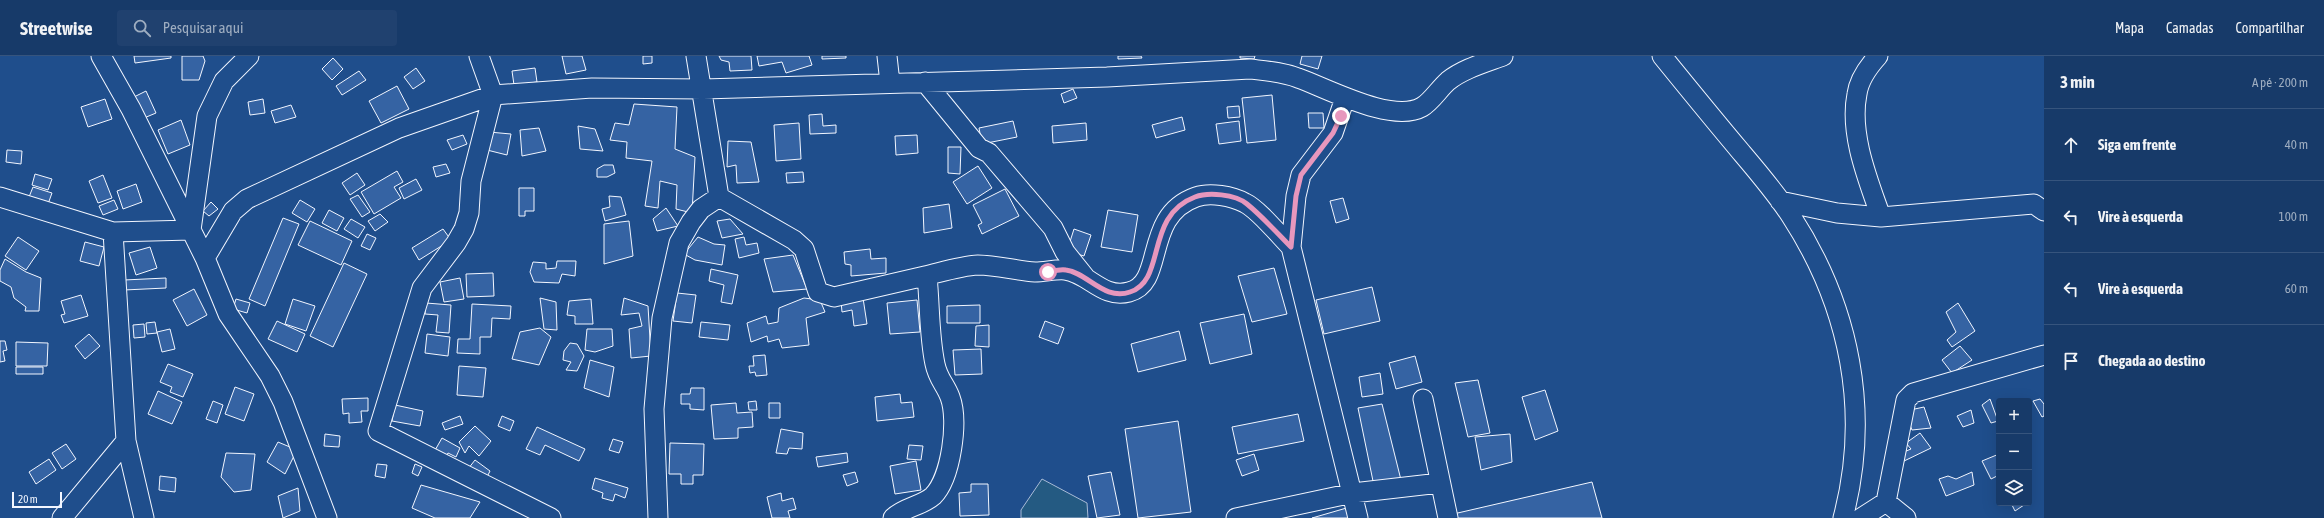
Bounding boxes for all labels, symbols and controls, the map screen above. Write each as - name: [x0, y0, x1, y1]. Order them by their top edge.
- search box: [117, 10, 397, 46]
- text: Streetwise: [20, 17, 93, 39]
- icon: search: [131, 17, 153, 39]
- text: Pesquisar aqui: [163, 19, 243, 36]
- text: Mapa: [2115, 20, 2144, 36]
- text: Camadas: [2166, 20, 2214, 36]
- text: Compartilhar: [2236, 20, 2304, 36]
- text: 3 min: [2060, 72, 2095, 92]
- text: A pé · 200 m: [2252, 75, 2308, 90]
- route end: [1332, 107, 1350, 125]
- icon: ahead: [2060, 134, 2082, 156]
- text: Siga em frente: [2098, 136, 2176, 153]
- text: 40 m: [2285, 137, 2308, 152]
- icon: left: [2060, 206, 2082, 228]
- text: Vire à esquerda: [2098, 208, 2183, 225]
- text: 100 m: [2279, 209, 2308, 224]
- route start: [1039, 263, 1057, 281]
- icon: left: [2060, 278, 2082, 300]
- text: Vire à esquerda: [2098, 280, 2183, 297]
- text: 60 m: [2285, 281, 2308, 296]
- icon: arrive: [2060, 350, 2082, 372]
- text: Chegada ao destino: [2098, 352, 2206, 369]
- map controls: [1996, 398, 2032, 506]
- button: +: [1996, 398, 2032, 434]
- button: −: [1996, 434, 2032, 470]
- button: layers: [1996, 470, 2032, 506]
- scale bar: [12, 490, 62, 509]
- text: 20 m: [18, 493, 38, 505]

